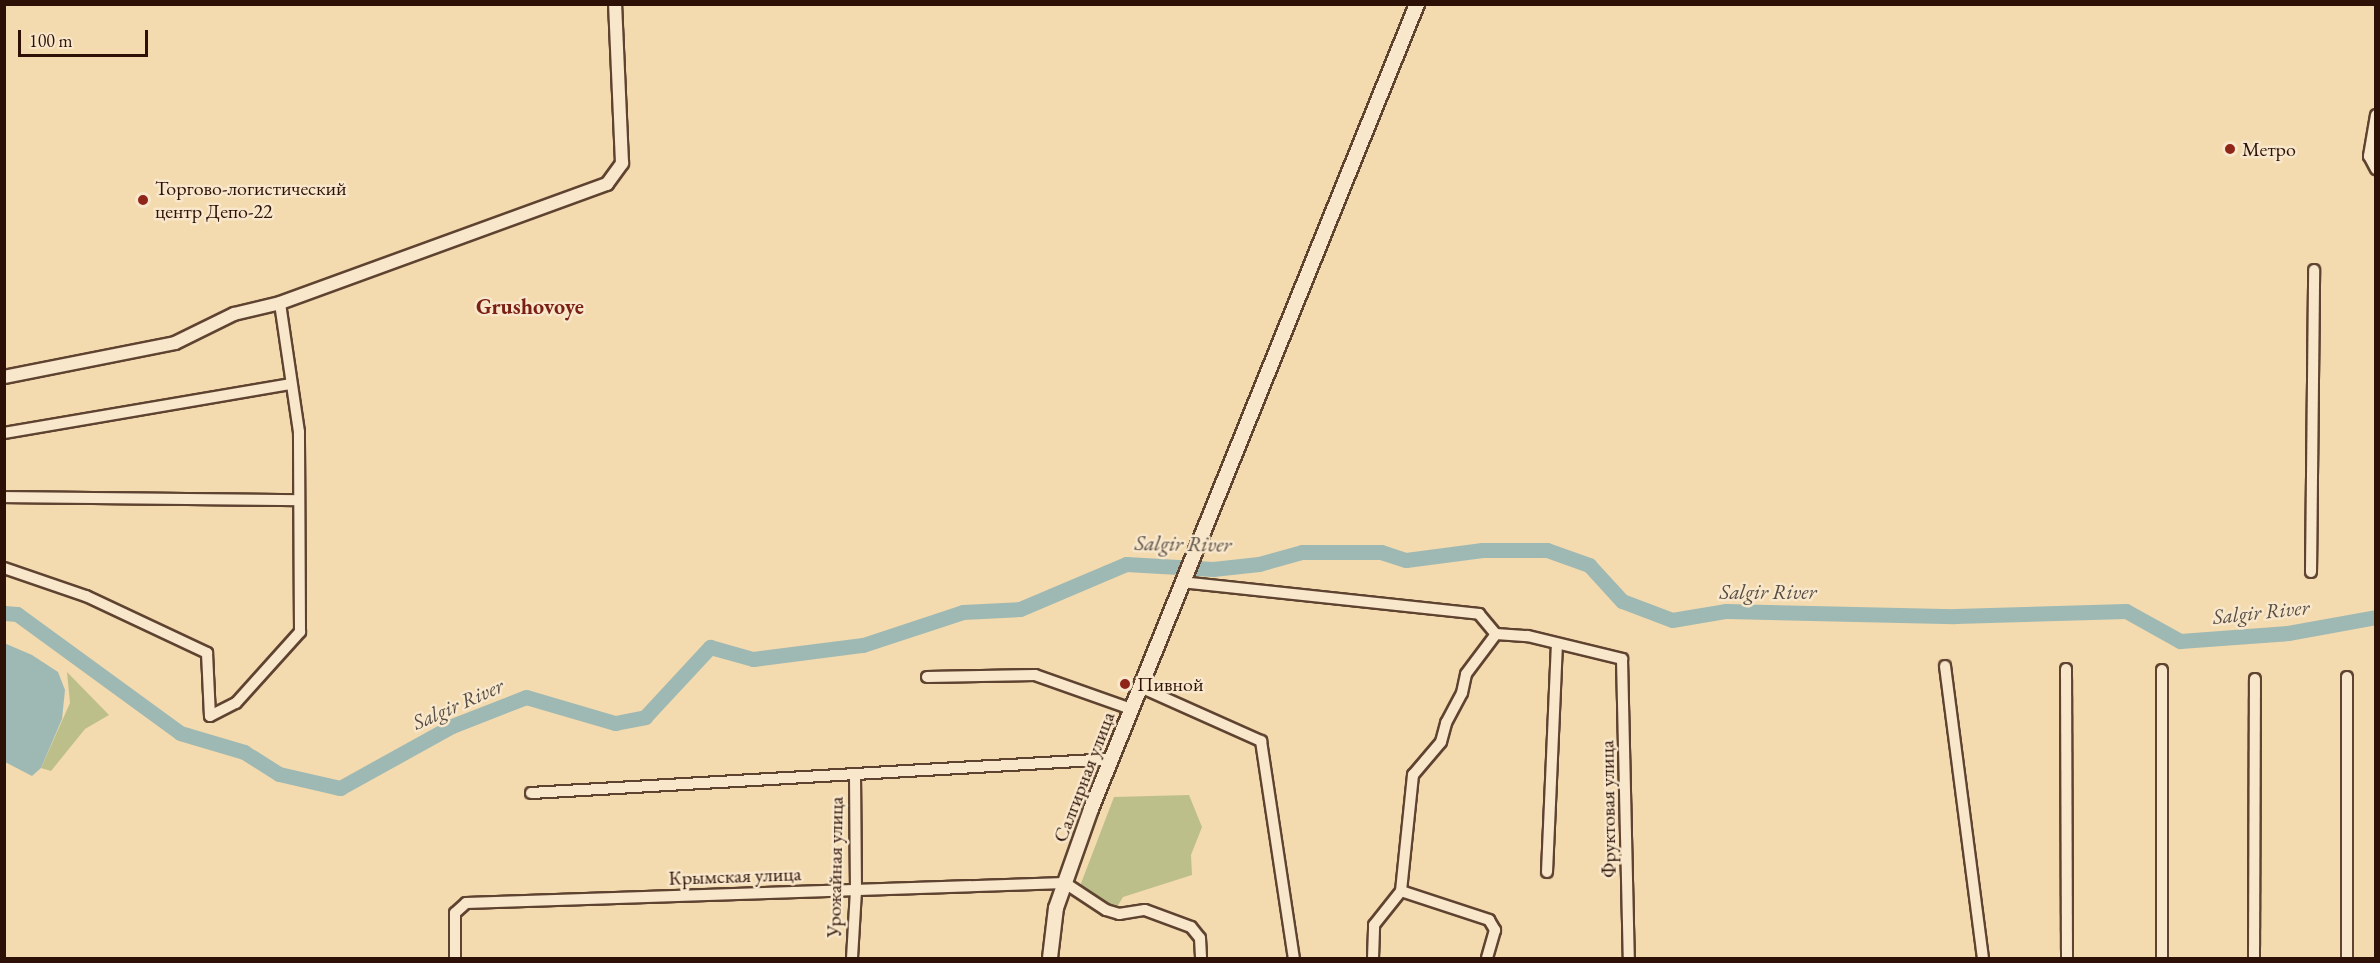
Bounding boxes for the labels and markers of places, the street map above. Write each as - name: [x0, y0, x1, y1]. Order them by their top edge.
- place label: Метро: [2242, 137, 2296, 161]
- marker: Метро: [2223, 142, 2237, 156]
- place label: Торгово-логистический центр Депо-22: [155, 176, 347, 223]
- marker: Торгово-логистический центр Депо-22: [136, 193, 150, 207]
- place label: Пивной: [1137, 672, 1203, 696]
- marker: Пивной: [1118, 677, 1132, 691]

